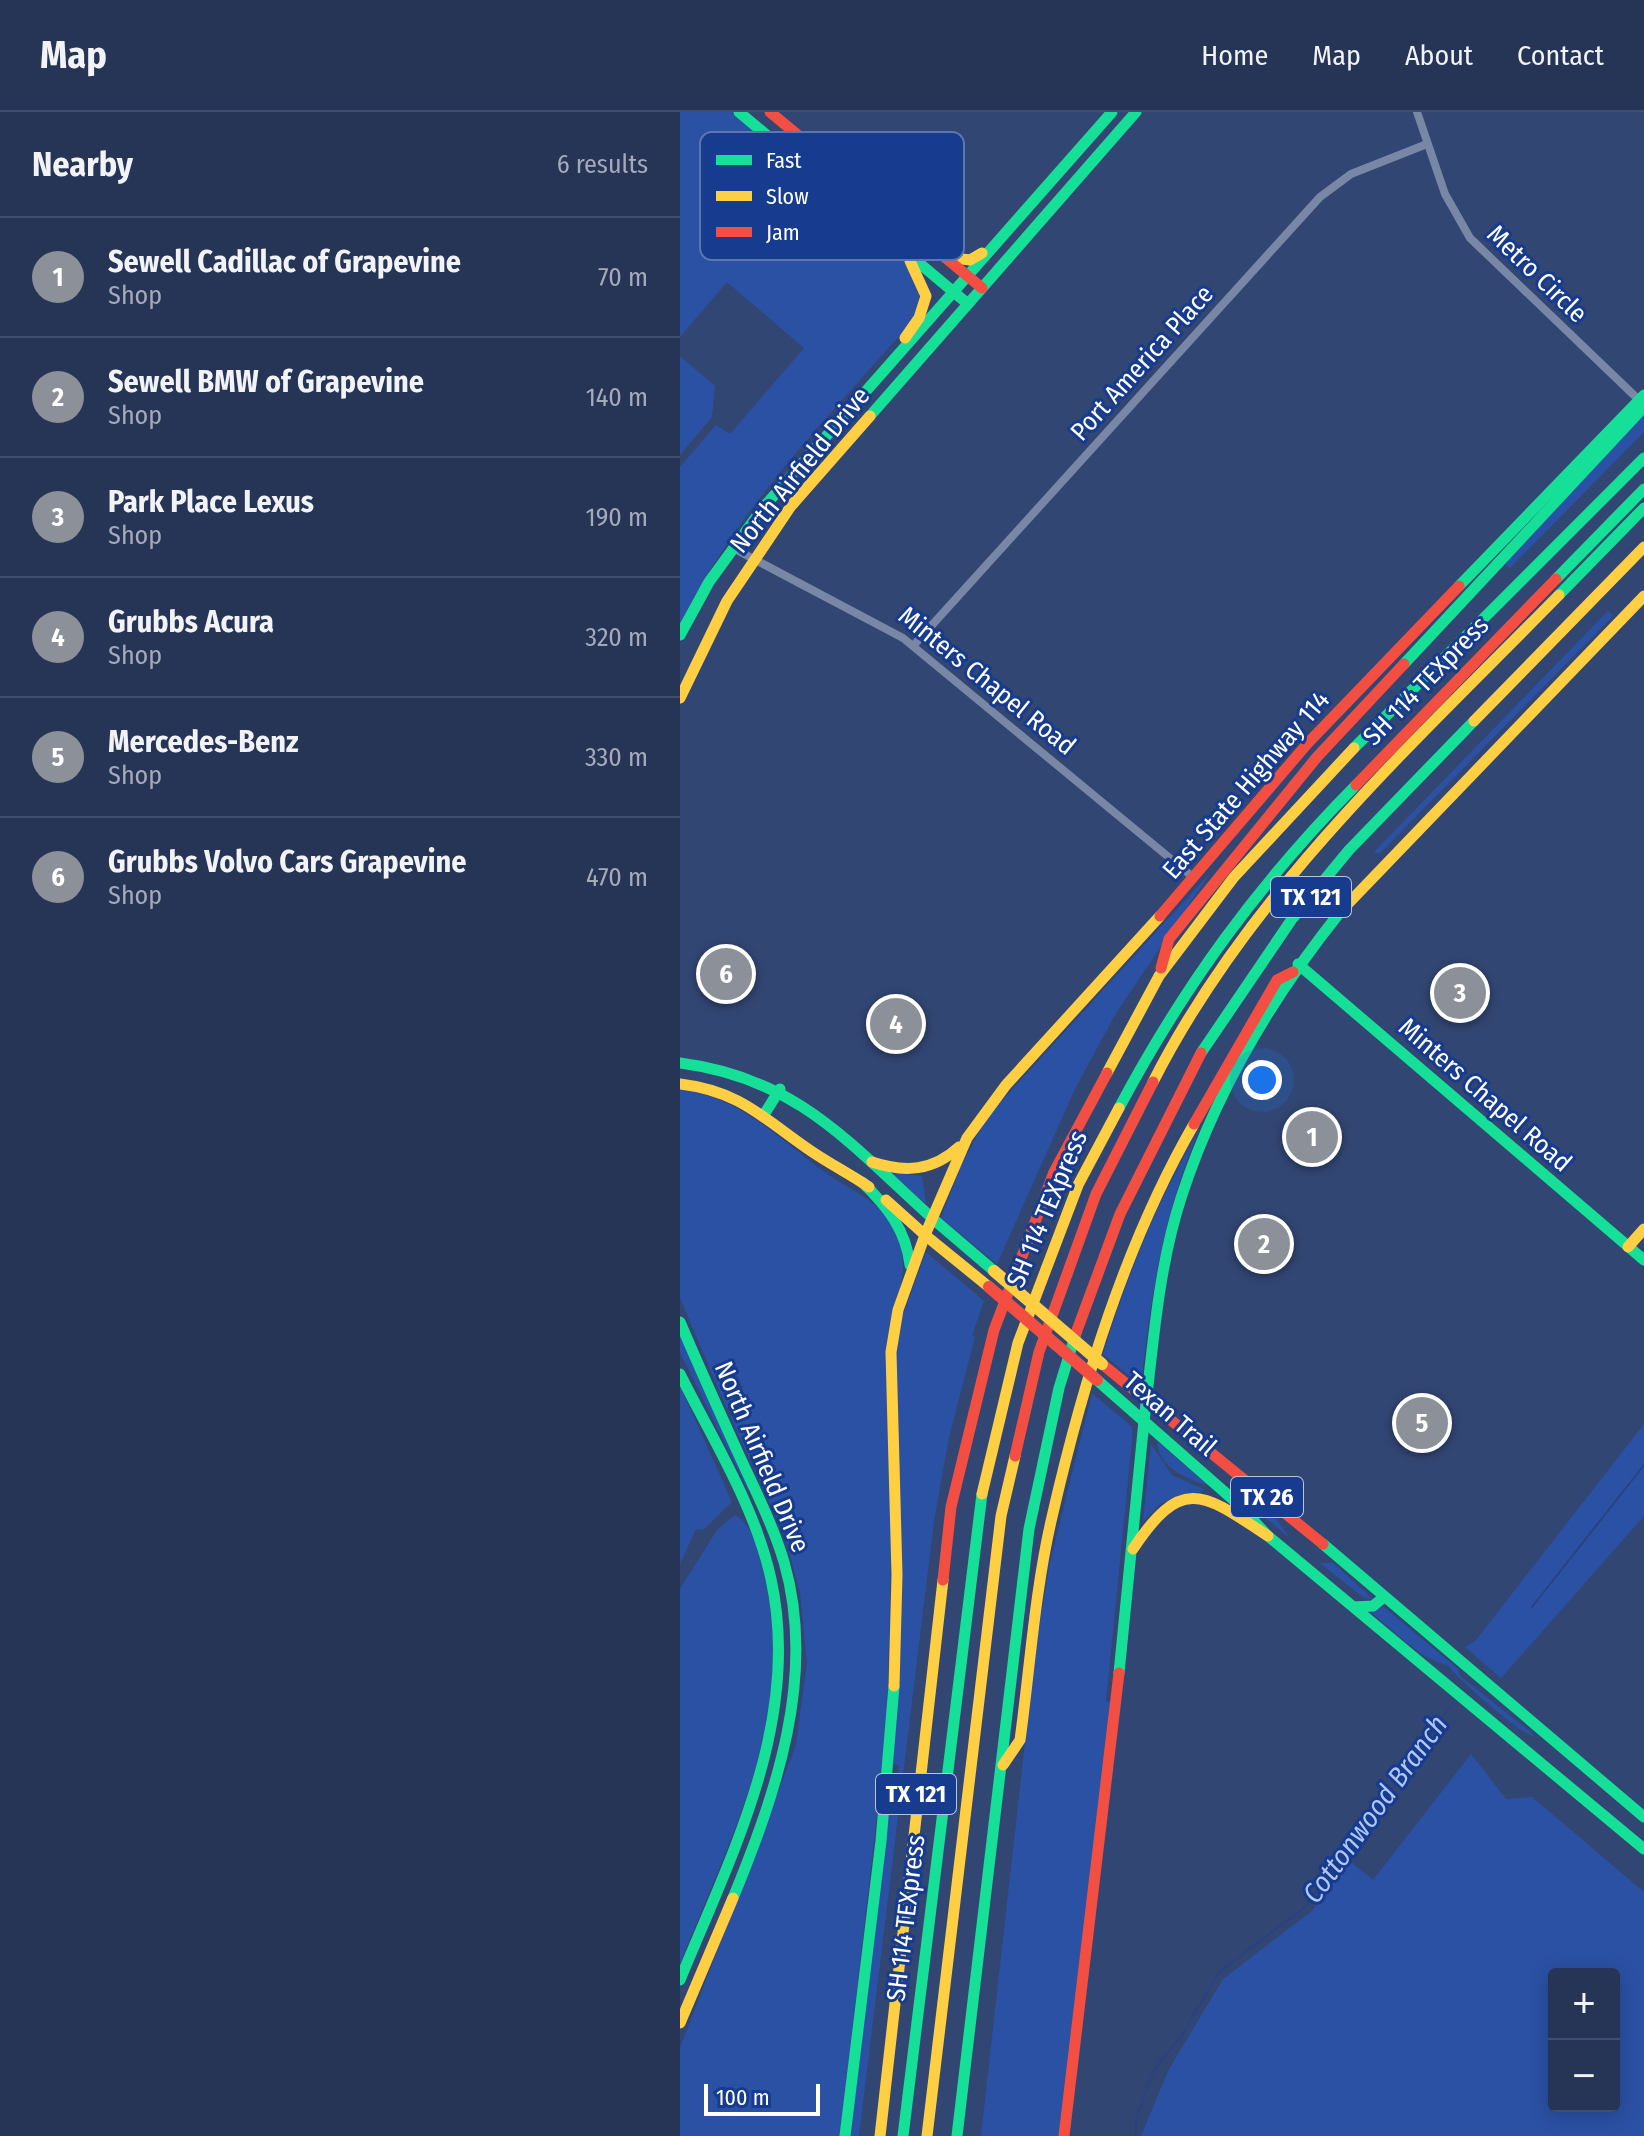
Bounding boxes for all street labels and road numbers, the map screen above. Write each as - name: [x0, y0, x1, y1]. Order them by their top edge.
- street label: Metro Circle: [1481, 219, 1593, 329]
- street label: Port America Place: [1064, 279, 1220, 447]
- street label: North Airfield Drive: [724, 381, 876, 559]
- street label: Minters Chapel Road: [892, 600, 1082, 762]
- street label: SH 114 TEXpress: [1357, 610, 1495, 752]
- street label: East State Highway 114: [1156, 685, 1336, 885]
- road number: TX 121: [1271, 877, 1351, 917]
- street label: Minters Chapel Road: [1392, 1012, 1578, 1178]
- street label: SH 114 TEXpress: [1000, 1126, 1094, 1292]
- street label: North Airfield Drive: [708, 1357, 816, 1557]
- street label: Texan Trail: [1117, 1365, 1223, 1463]
- road number: TX 26: [1231, 1477, 1303, 1517]
- road number: TX 121: [876, 1774, 956, 1814]
- street label: SH 114 TEXpress: [880, 1833, 932, 2003]

